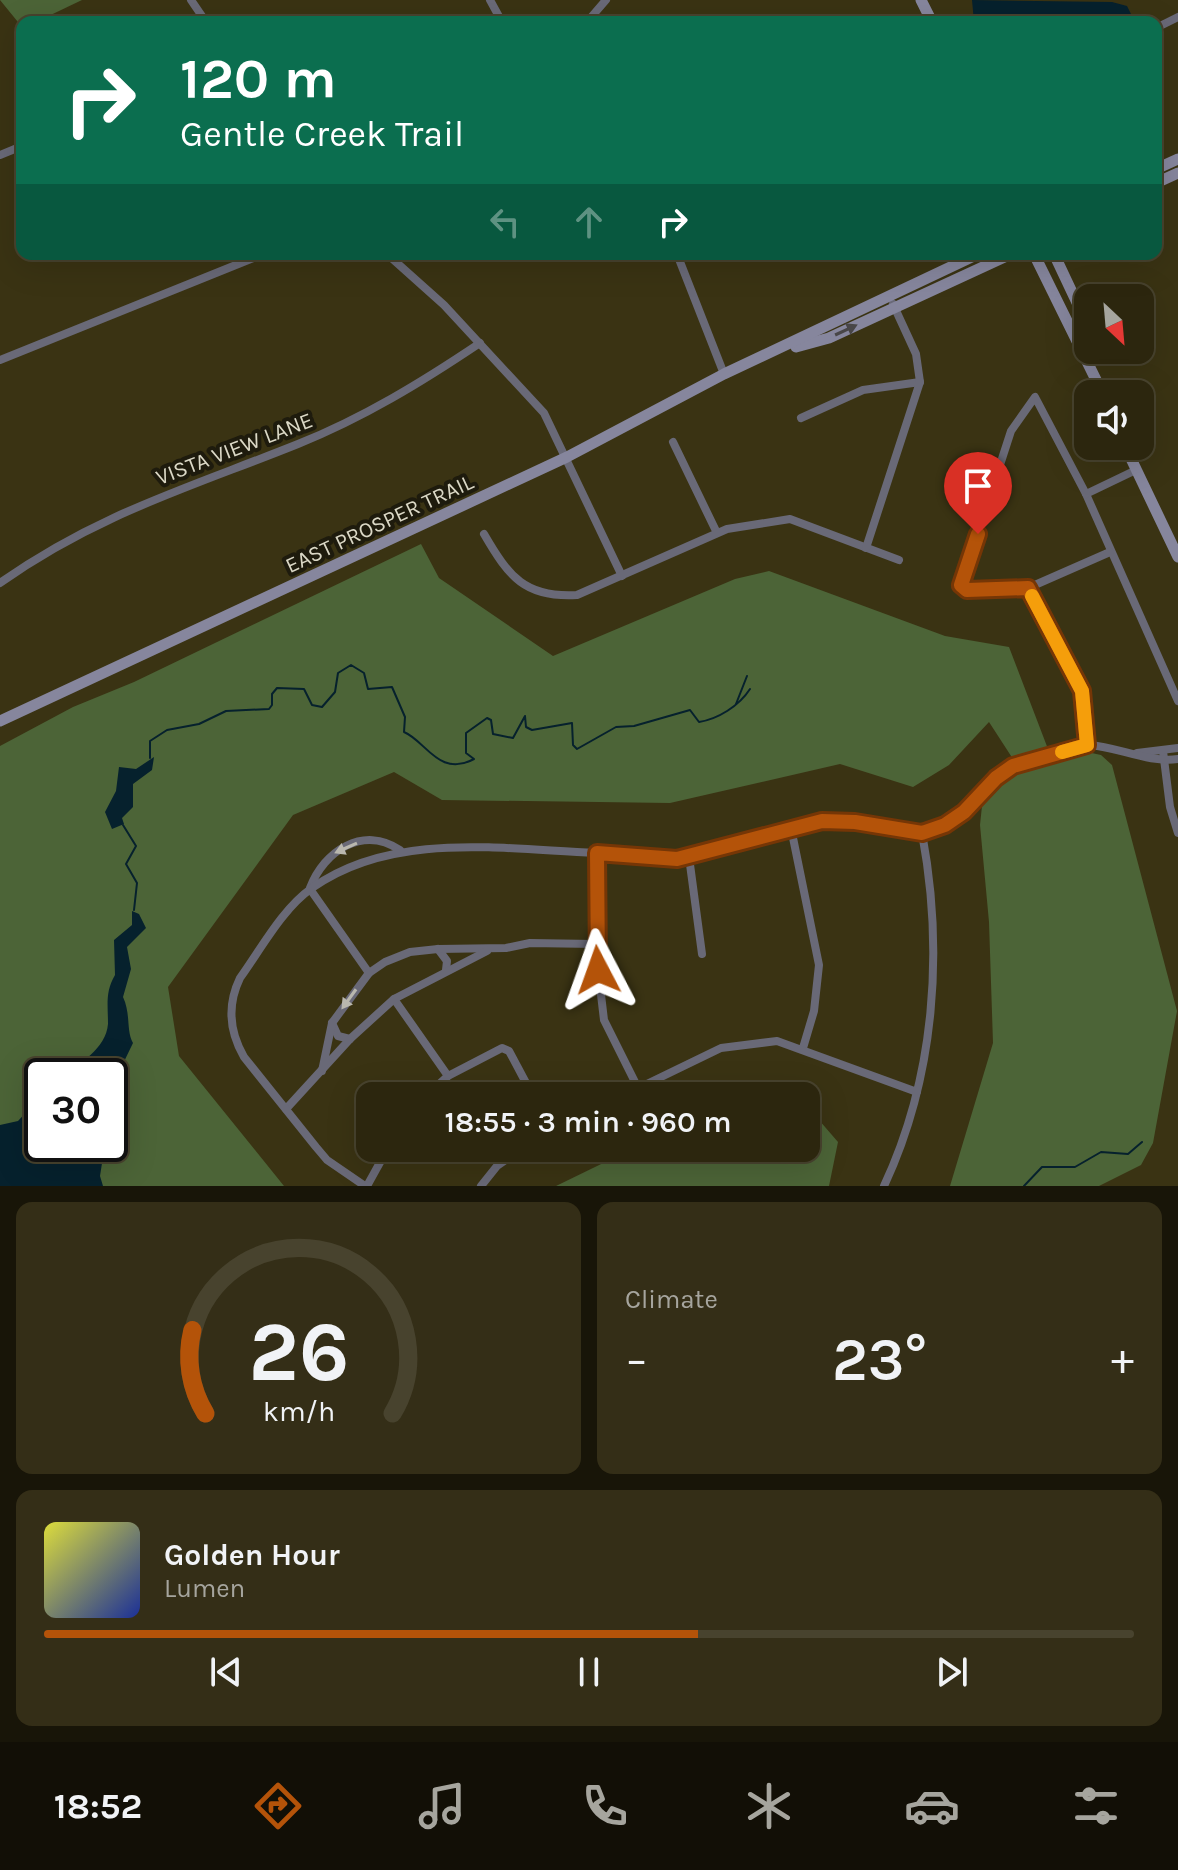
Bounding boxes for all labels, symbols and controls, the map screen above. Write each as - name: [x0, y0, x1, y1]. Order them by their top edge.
- text: 120 m: [180, 46, 337, 111]
- icon: right: [48, 48, 152, 152]
- text: Gentle Creek Trail: [180, 113, 464, 155]
- icon: left: [483, 200, 527, 244]
- icon: ahead: [567, 200, 611, 244]
- icon: right: [651, 200, 695, 244]
- north arrow: [1074, 284, 1154, 364]
- map controls: [1074, 284, 1154, 460]
- one-way arrow: [835, 323, 858, 337]
- button: sound: [1074, 380, 1154, 460]
- street label: VISTA VIEW LANE: [152, 407, 316, 491]
- pin: [944, 452, 1012, 534]
- icon: arrive: [956, 464, 1000, 508]
- street label: EAST PROSPER TRAIL: [281, 469, 478, 579]
- one-way arrow: [335, 841, 358, 855]
- position arrow: [556, 928, 640, 1012]
- one-way arrow: [342, 989, 357, 1010]
- speed limit sign: 30: [24, 1058, 128, 1162]
- text: 18:55 · 3 min · 960 m: [445, 1104, 731, 1140]
- text: Climate: [625, 1284, 718, 1315]
- text: 26: [248, 1304, 349, 1401]
- text: 23°: [832, 1325, 927, 1395]
- text: −: [625, 1334, 648, 1385]
- text: +: [1111, 1334, 1134, 1385]
- text: km/h: [262, 1395, 335, 1428]
- text: Golden Hour: [164, 1537, 340, 1573]
- text: Lumen: [164, 1573, 245, 1604]
- icon: previous: [204, 1650, 248, 1694]
- icon: pause: [567, 1650, 611, 1694]
- icon: next: [930, 1650, 974, 1694]
- icon: directions: [250, 1778, 306, 1834]
- icon: music: [414, 1778, 470, 1834]
- icon: phone: [577, 1778, 633, 1834]
- icon: climate: [741, 1778, 797, 1834]
- icon: car: [904, 1778, 960, 1834]
- icon: filters: [1068, 1778, 1124, 1834]
- text: 18:52: [54, 1785, 142, 1827]

